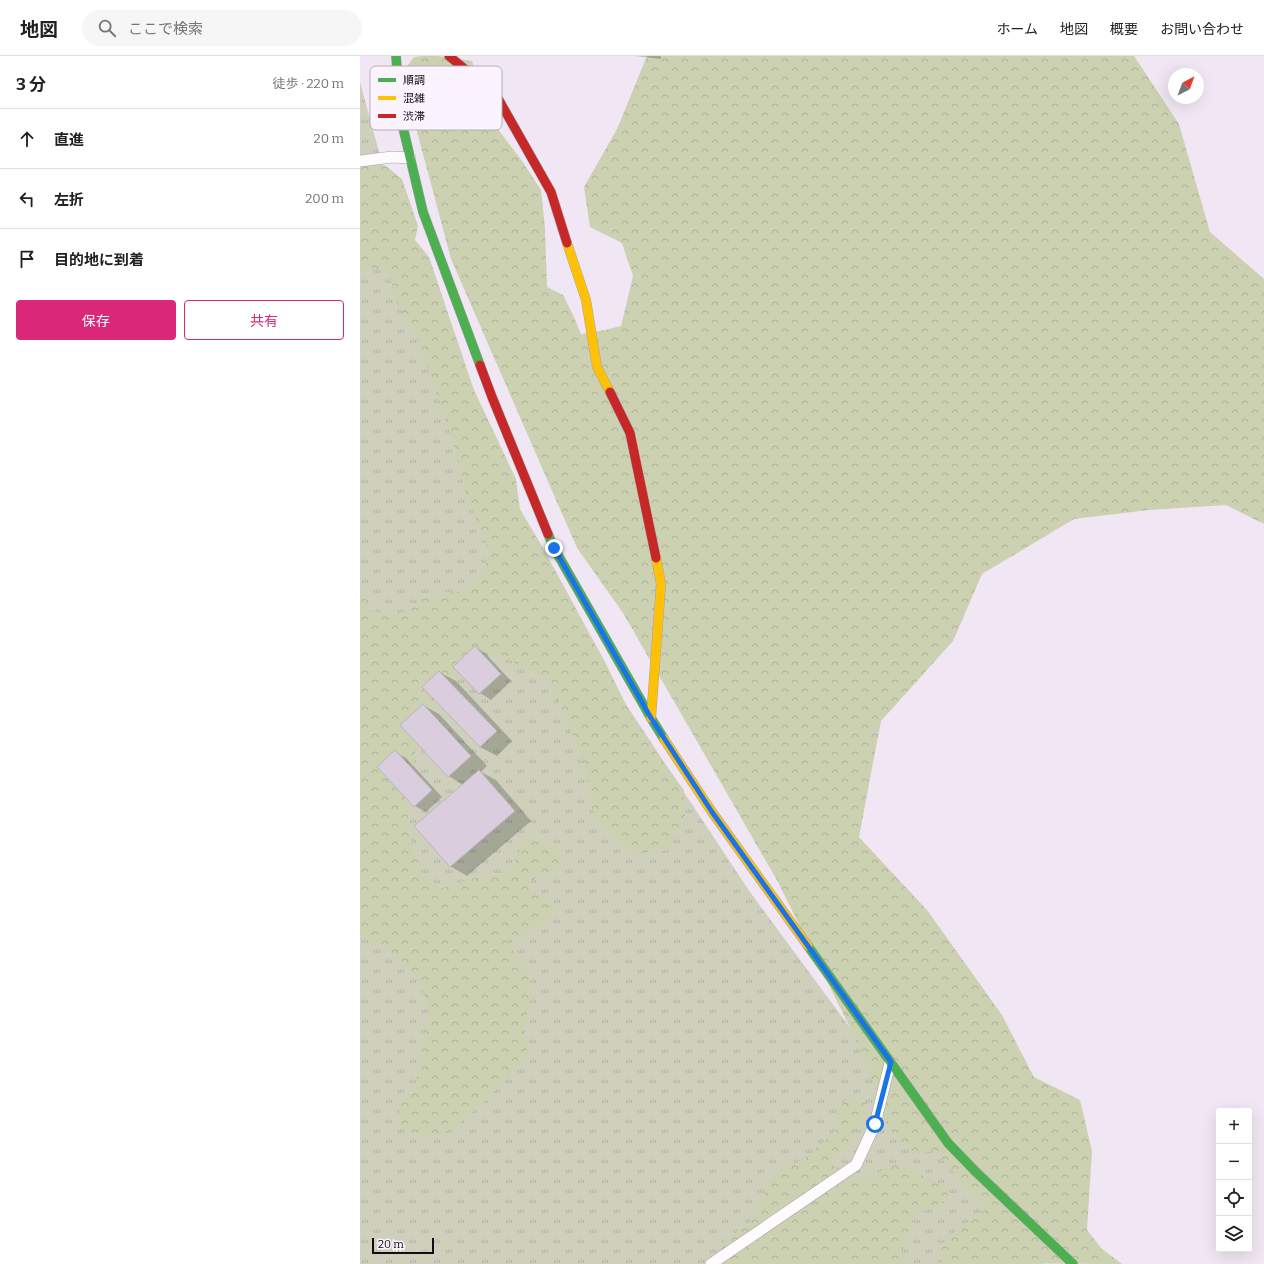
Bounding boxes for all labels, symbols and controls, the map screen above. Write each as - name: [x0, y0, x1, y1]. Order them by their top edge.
- search box: [82, 10, 362, 46]
- icon: search: [96, 17, 118, 39]
- text: 地図: [20, 18, 58, 41]
- text: ここで検索: [128, 20, 203, 38]
- text: ホーム: [996, 21, 1038, 38]
- text: 地図: [1060, 21, 1088, 38]
- text: 概要: [1110, 21, 1138, 38]
- text: お問い合わせ: [1160, 21, 1244, 38]
- legend: [370, 66, 502, 130]
- north arrow: [1168, 68, 1204, 104]
- text: 3 分: [16, 74, 46, 95]
- text: 順調: [403, 74, 425, 87]
- text: 徒歩 · 220 m: [273, 76, 344, 91]
- text: 混雑: [403, 92, 425, 105]
- text: 渋滞: [403, 110, 425, 123]
- icon: ahead: [16, 128, 38, 150]
- text: 直進: [54, 131, 84, 149]
- text: 20 m: [314, 131, 344, 146]
- icon: left: [16, 188, 38, 210]
- text: 左折: [54, 191, 84, 209]
- text: 200 m: [305, 191, 344, 206]
- icon: arrive: [16, 248, 38, 270]
- text: 目的地に到着: [54, 251, 144, 269]
- button: 保存: [16, 300, 176, 340]
- button: 共有: [184, 300, 344, 340]
- route end: [545, 539, 563, 557]
- map controls: [1216, 1108, 1252, 1252]
- button: +: [1216, 1108, 1252, 1144]
- route start: [866, 1115, 884, 1133]
- button: −: [1216, 1144, 1252, 1180]
- button: locate: [1216, 1180, 1252, 1216]
- button: layers: [1216, 1216, 1252, 1252]
- scale bar: [372, 1236, 434, 1255]
- text: 20 m: [378, 1238, 404, 1251]

